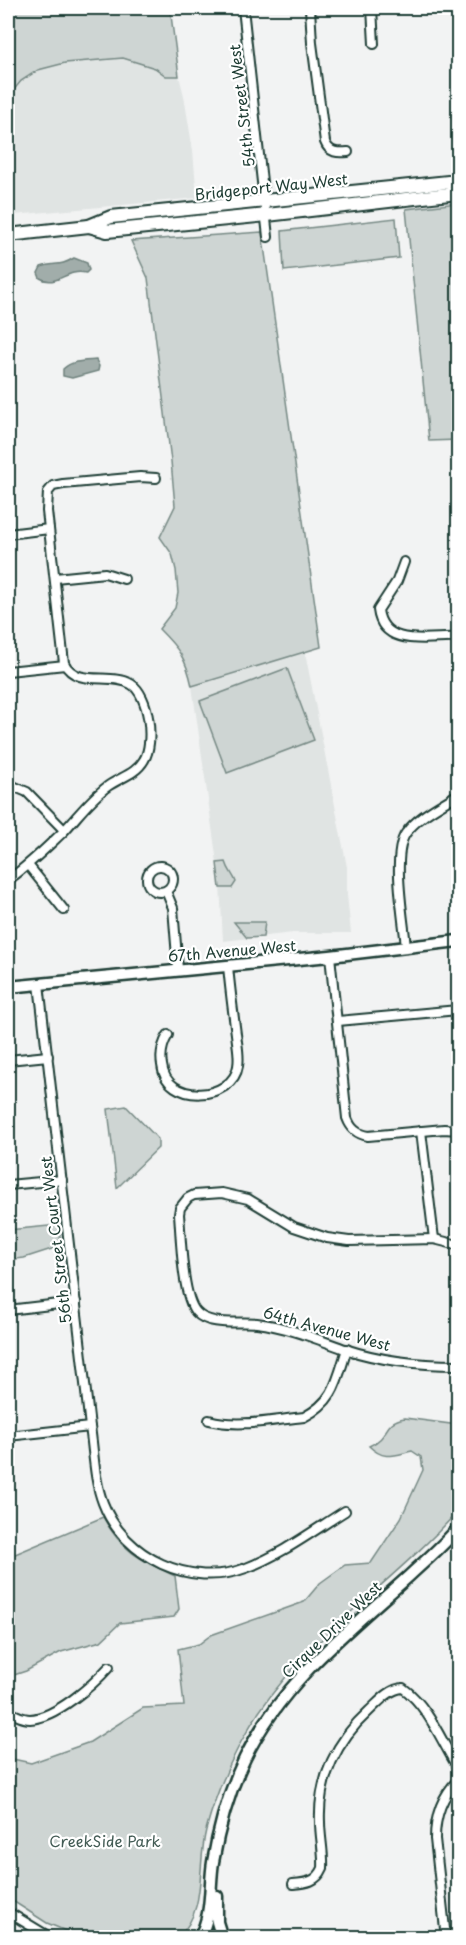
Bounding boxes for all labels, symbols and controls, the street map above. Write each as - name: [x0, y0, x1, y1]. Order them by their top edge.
- street label: 54th Street West: [222, 43, 260, 169]
- street label: Bridgeport Way West: [193, 167, 349, 205]
- street label: 67th Avenue West: [167, 933, 297, 967]
- street label: 56th Street Court West: [33, 1155, 77, 1325]
- street label: 64th Avenue West: [261, 1300, 393, 1356]
- street label: Cirque Drive West: [276, 1575, 386, 1683]
- park label: CreekSide Park: [49, 1829, 161, 1852]

